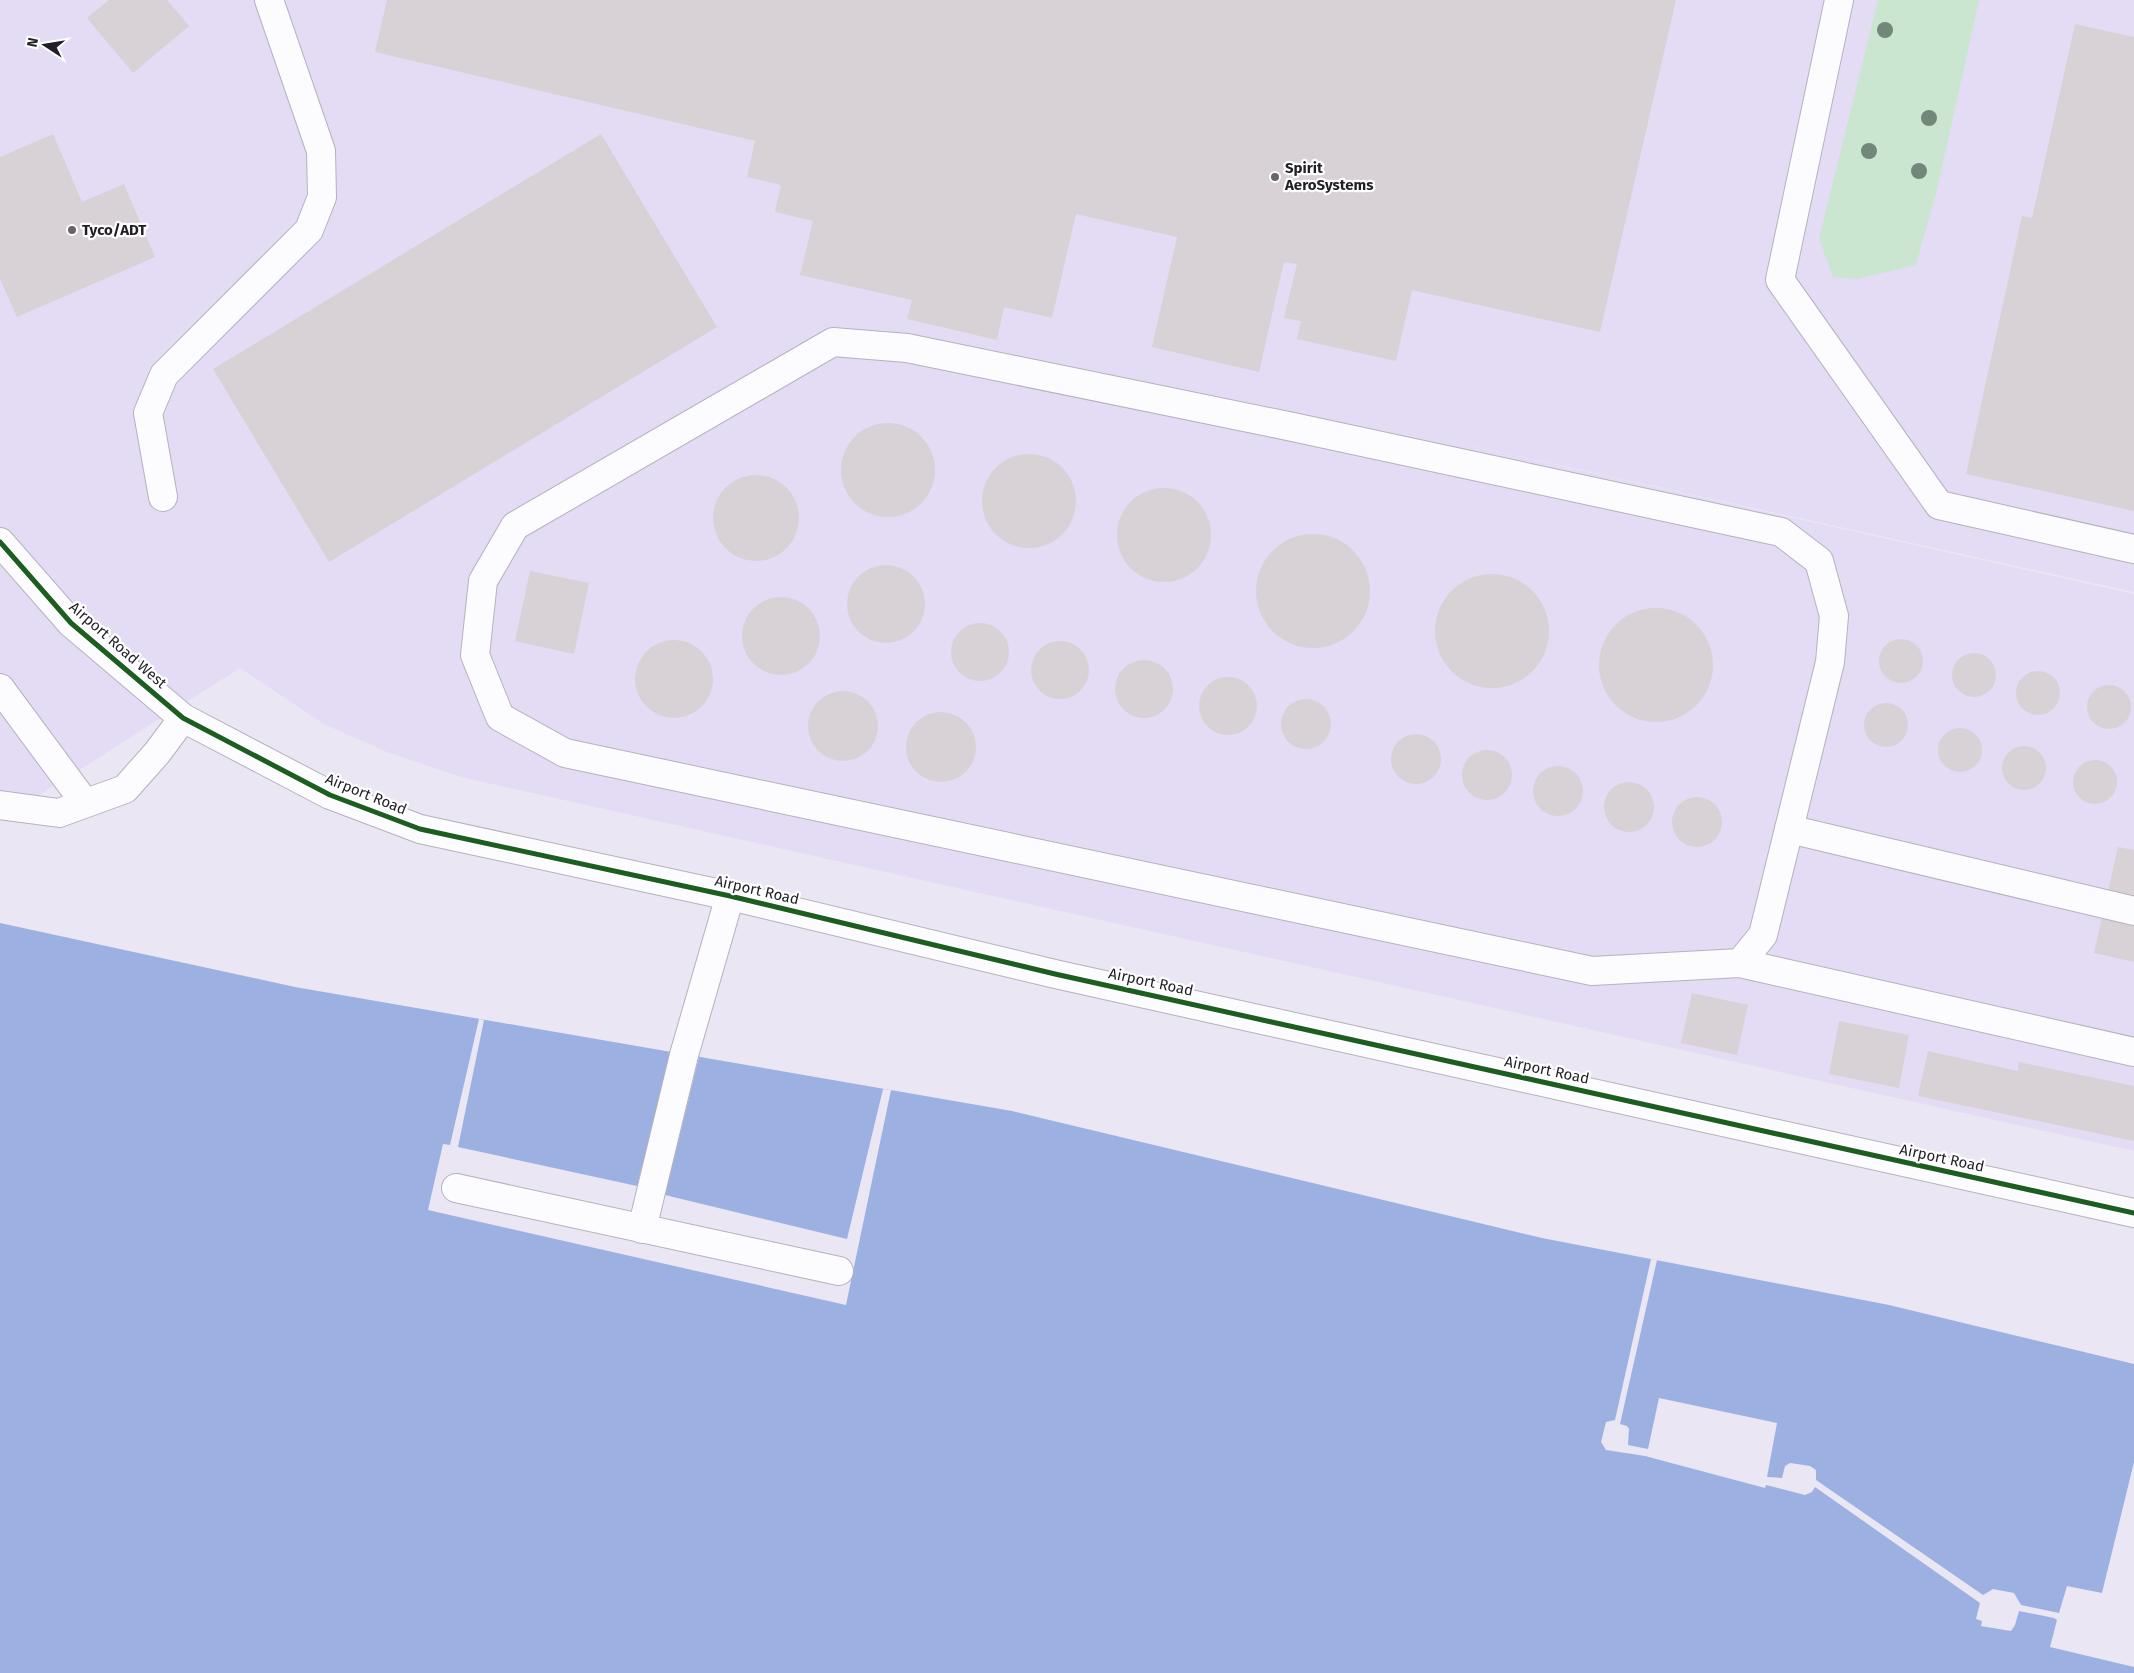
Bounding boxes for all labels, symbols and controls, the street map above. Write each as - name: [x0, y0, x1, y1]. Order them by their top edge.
- north arrow: [20, 20, 70, 70]
- text: N: [23, 36, 42, 49]
- place label: Spirit AeroSystems: [1284, 159, 1374, 194]
- marker: Spirit AeroSystems: [1269, 171, 1281, 183]
- place label: Tyco/ADT: [82, 221, 147, 239]
- marker: Tyco/ADT: [66, 224, 78, 236]
- street label: Airport Road West: [66, 598, 171, 692]
- street label: Airport Road: [323, 770, 409, 818]
- street label: Airport Road: [713, 872, 801, 908]
- street label: Airport Road: [1107, 964, 1195, 1000]
- street label: Airport Road: [1503, 1052, 1591, 1088]
- street label: Airport Road: [1898, 1140, 1986, 1176]

